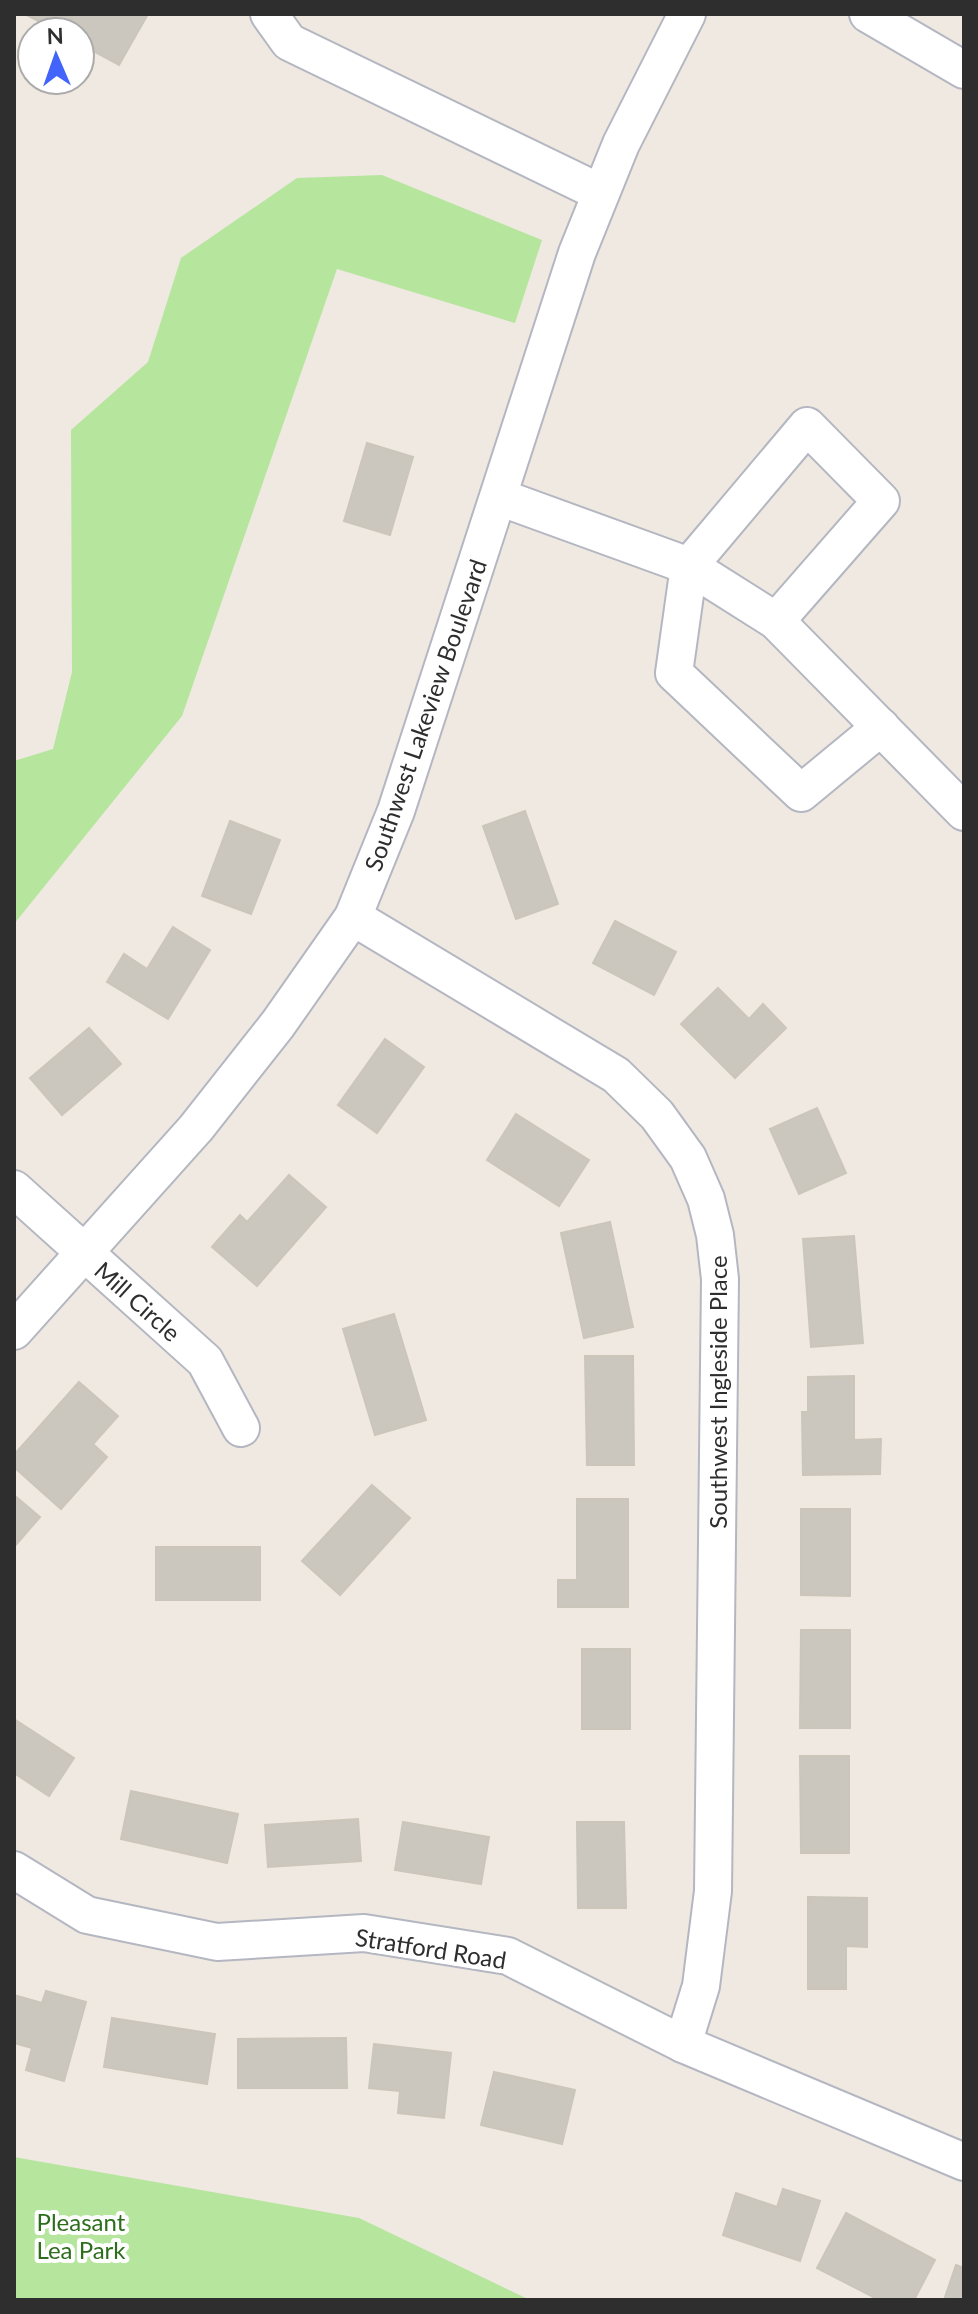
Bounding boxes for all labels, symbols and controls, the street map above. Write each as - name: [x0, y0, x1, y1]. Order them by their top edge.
- north arrow: [16, 16, 96, 96]
- text: N: [46, 22, 64, 49]
- street label: Southwest Lakeview Boulevard: [358, 555, 492, 875]
- street label: Mill Circle: [89, 1255, 187, 1347]
- street label: Southwest Ingleside Place: [703, 1255, 732, 1529]
- street label: Stratford Road: [354, 1922, 508, 1974]
- park label: Pleasant Lea Park: [36, 2207, 126, 2264]

